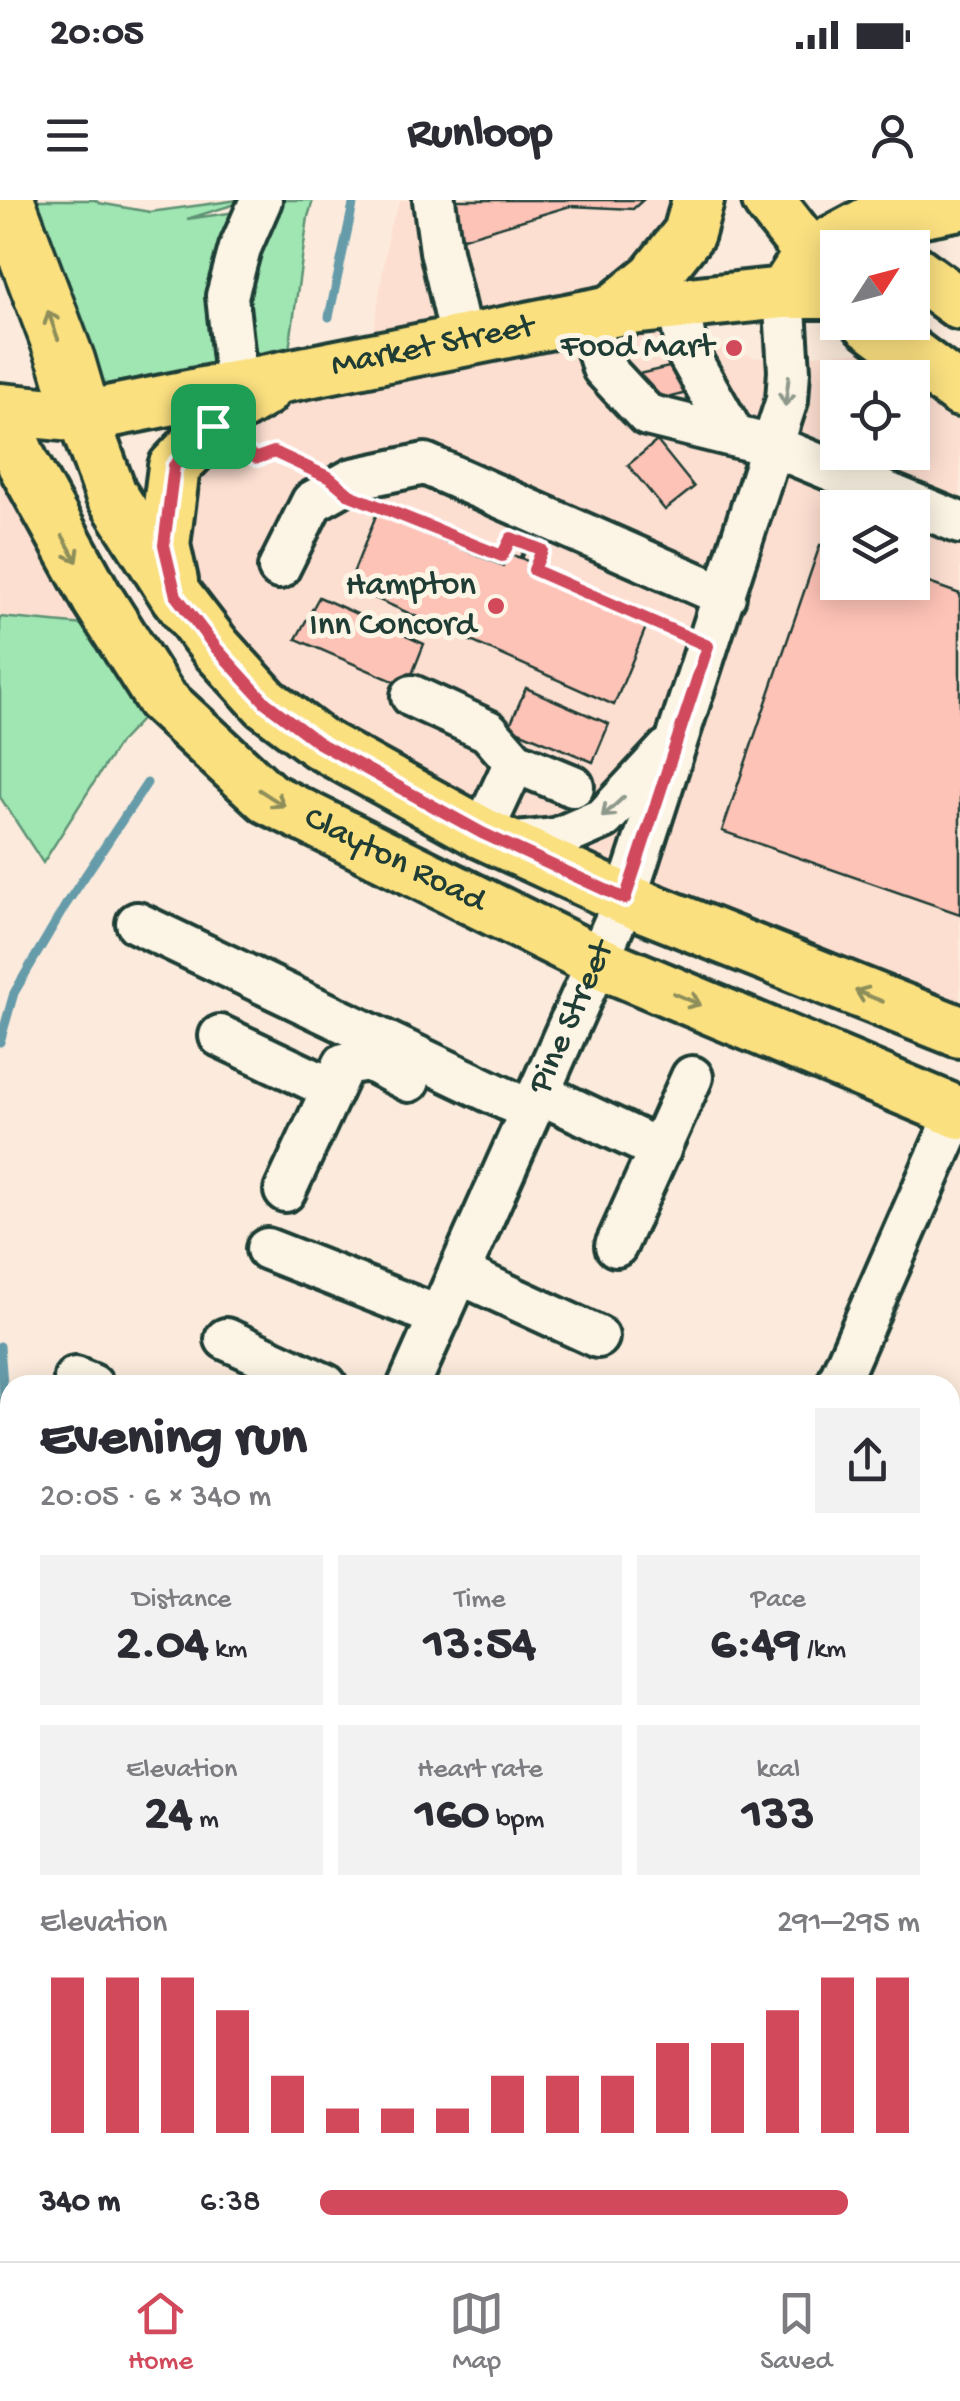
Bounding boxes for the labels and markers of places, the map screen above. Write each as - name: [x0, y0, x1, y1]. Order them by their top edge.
- place label: Food Mart: [560, 328, 717, 369]
- marker: Food Mart: [723, 337, 745, 359]
- pin: [171, 384, 256, 469]
- place label: Hampton Inn Concord: [309, 566, 478, 647]
- marker: Hampton Inn Concord: [485, 595, 507, 617]

